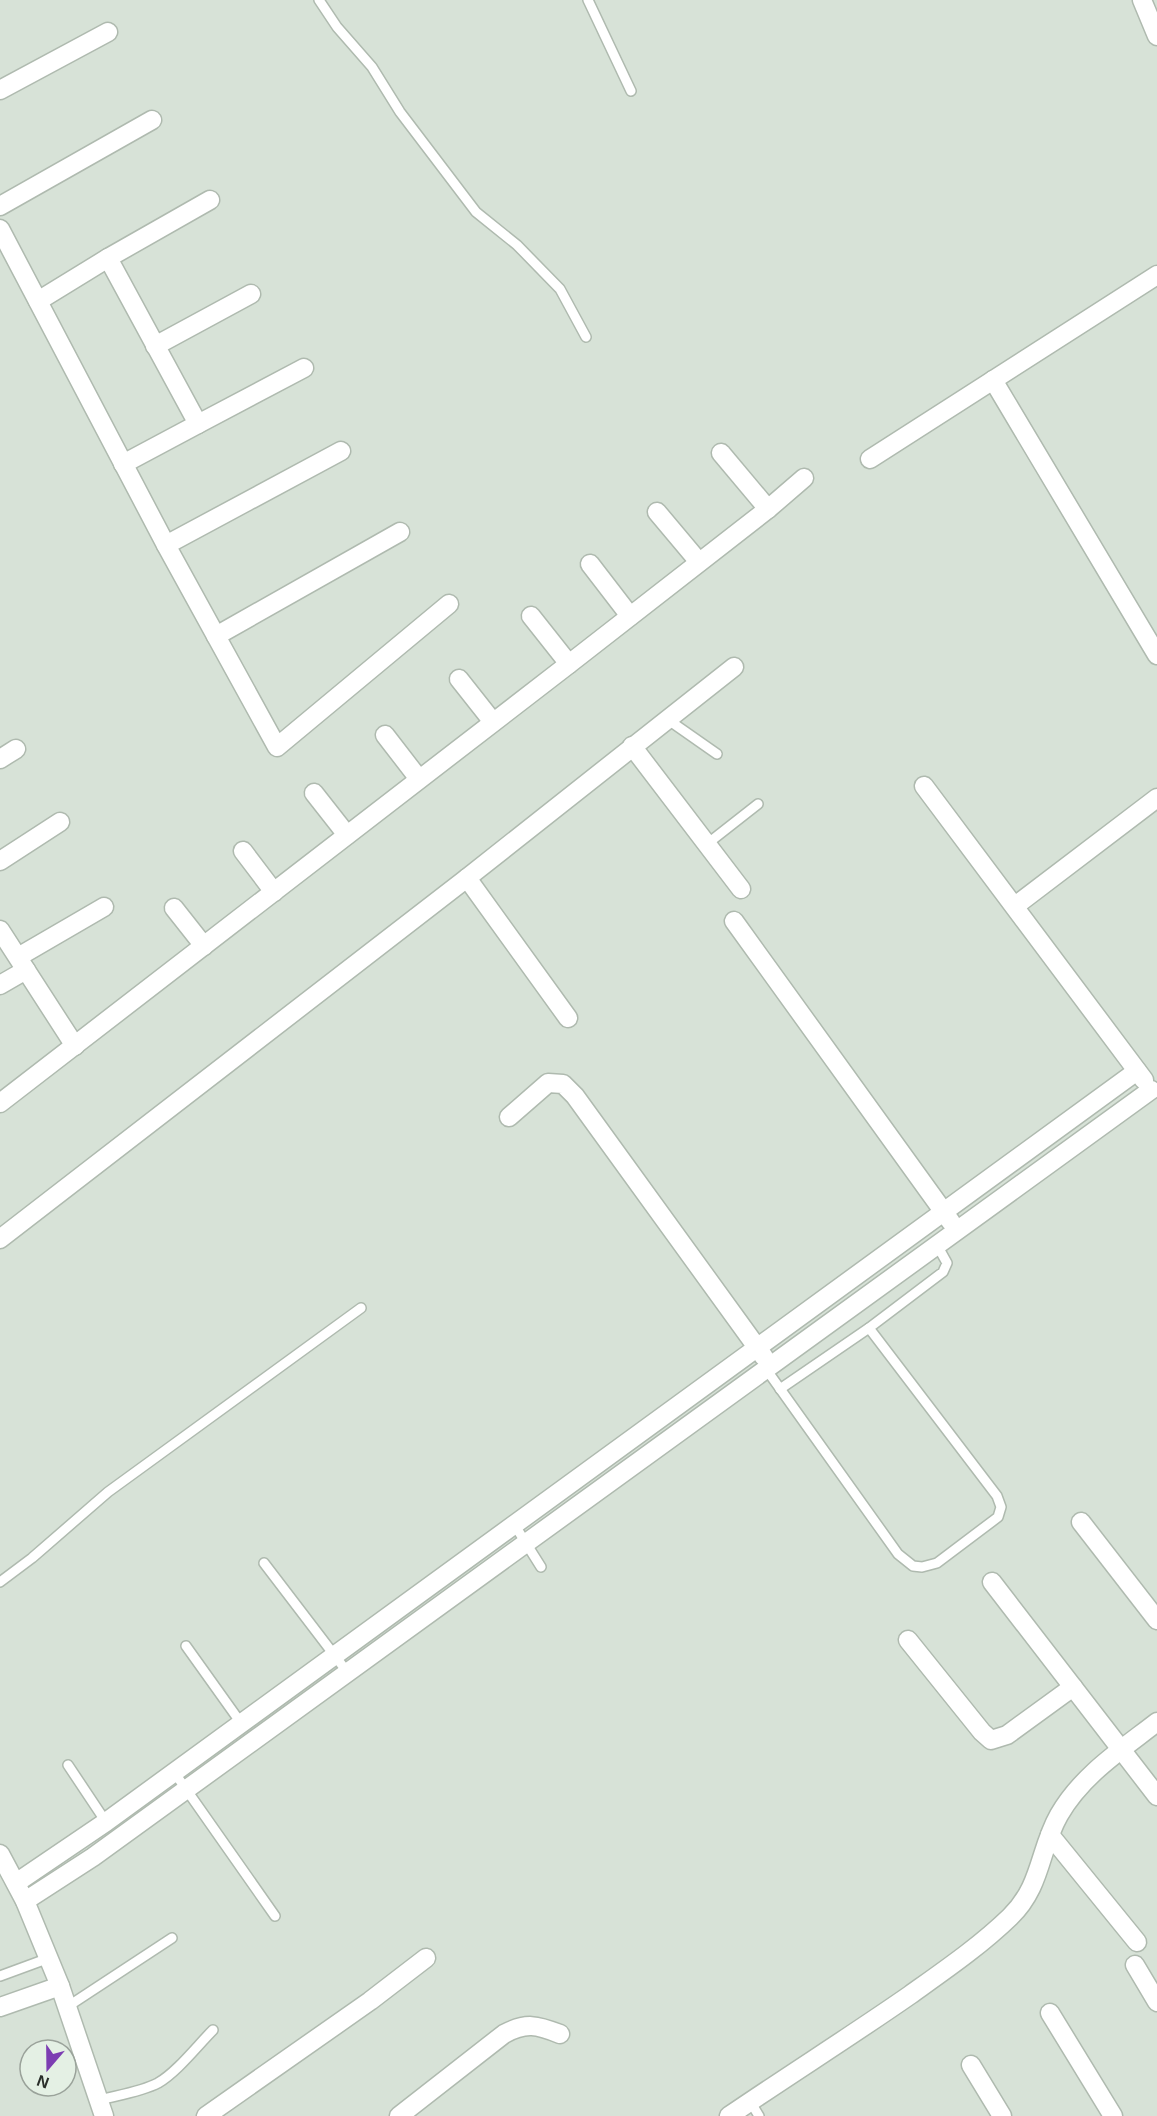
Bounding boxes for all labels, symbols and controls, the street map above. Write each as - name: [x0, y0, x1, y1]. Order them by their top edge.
- north arrow: [18, 2038, 78, 2098]
- text: N: [35, 2072, 51, 2092]

